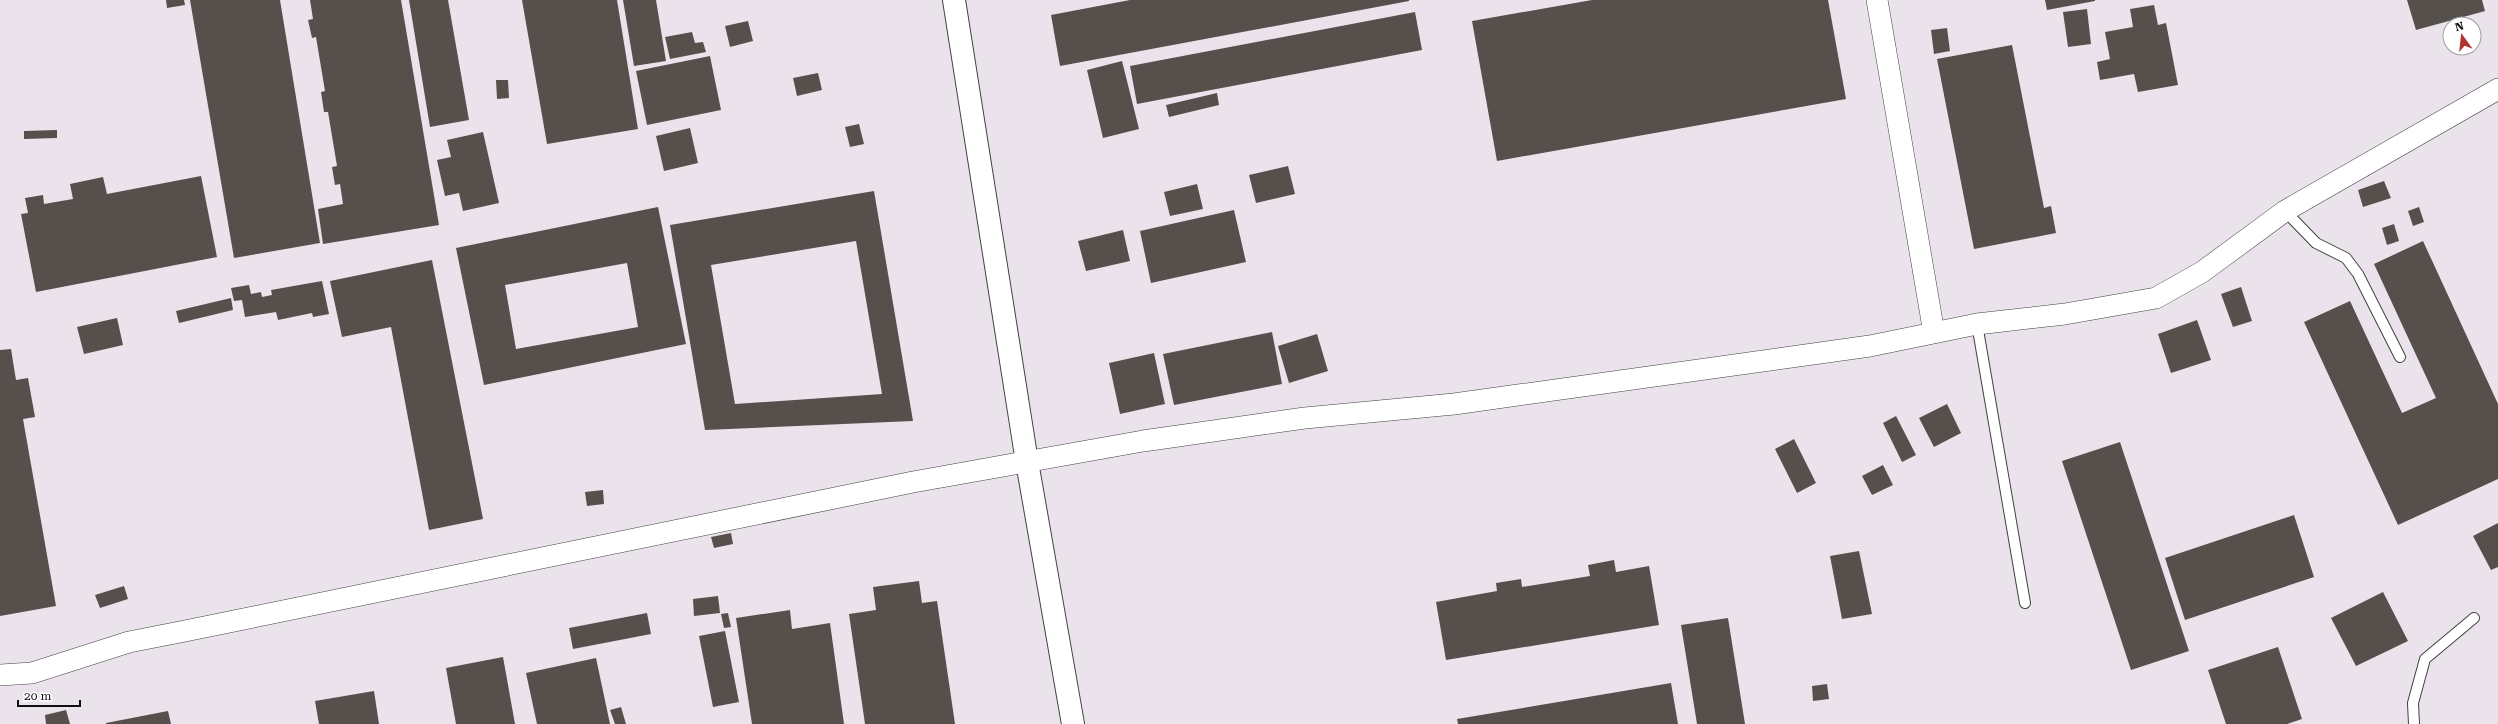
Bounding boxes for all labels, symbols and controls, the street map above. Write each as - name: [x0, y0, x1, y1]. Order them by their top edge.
- north arrow: [2442, 16, 2482, 56]
- text: N: [2454, 19, 2466, 34]
- scale bar: [18, 682, 80, 708]
- text: 20 m: [24, 689, 51, 703]

